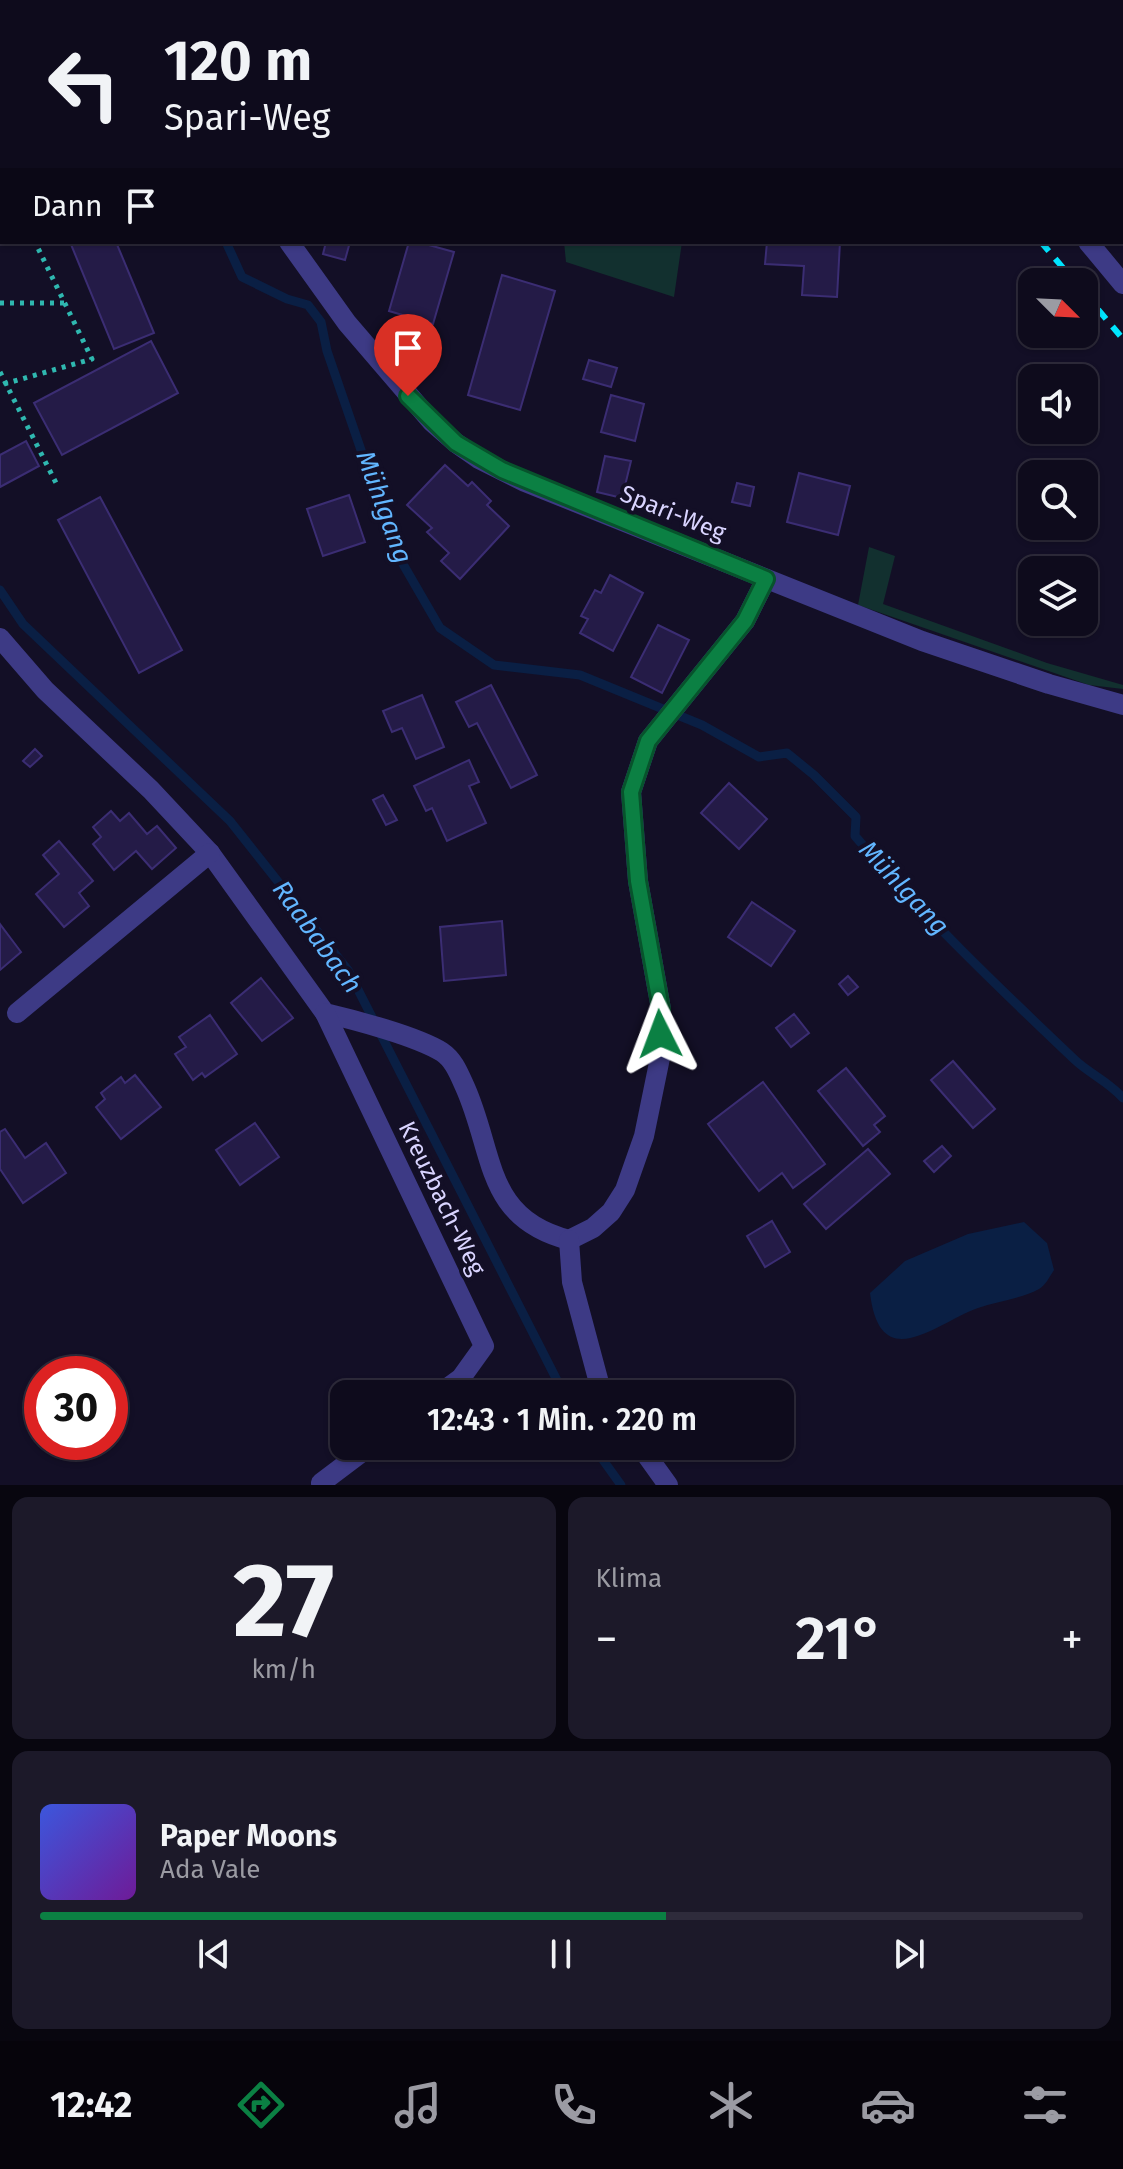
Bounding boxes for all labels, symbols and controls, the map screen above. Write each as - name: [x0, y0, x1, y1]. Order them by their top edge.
- text: 120 m: [164, 28, 312, 95]
- icon: left: [32, 32, 136, 136]
- text: Spari-Weg: [164, 96, 331, 140]
- icon: arrive: [119, 184, 163, 228]
- text: Dann: [32, 188, 103, 224]
- north arrow: [1018, 268, 1098, 348]
- map controls: [1018, 268, 1098, 636]
- pin: [374, 314, 442, 396]
- icon: arrive: [386, 326, 430, 370]
- button: sound: [1018, 364, 1098, 444]
- water label: Mühlgang: [349, 446, 419, 568]
- button: search: [1018, 460, 1098, 540]
- street label: Spari-Weg: [616, 479, 730, 547]
- button: layers: [1018, 556, 1098, 636]
- water label: Mühlgang: [853, 834, 955, 942]
- water label: Raababach: [266, 875, 368, 999]
- position arrow: [618, 992, 702, 1076]
- street label: Kreuzbach-Weg: [393, 1117, 492, 1280]
- speed limit sign: 30: [24, 1356, 128, 1460]
- text: 12:43 · 1 Min. · 220 m: [427, 1402, 697, 1438]
- text: 27: [233, 1539, 334, 1664]
- text: Klima: [596, 1563, 662, 1594]
- text: 21°: [795, 1603, 883, 1675]
- text: −: [596, 1613, 618, 1666]
- text: +: [1061, 1613, 1083, 1666]
- text: km/h: [252, 1654, 316, 1685]
- text: Paper Moons: [160, 1818, 337, 1854]
- text: Ada Vale: [160, 1854, 260, 1885]
- icon: previous: [192, 1932, 236, 1976]
- icon: pause: [539, 1932, 583, 1976]
- icon: next: [887, 1932, 931, 1976]
- icon: directions: [233, 2077, 289, 2133]
- icon: music: [390, 2077, 446, 2133]
- icon: phone: [546, 2077, 602, 2133]
- icon: climate: [703, 2077, 759, 2133]
- icon: car: [860, 2077, 916, 2133]
- icon: filters: [1017, 2077, 1073, 2133]
- text: 12:42: [50, 2083, 132, 2127]

